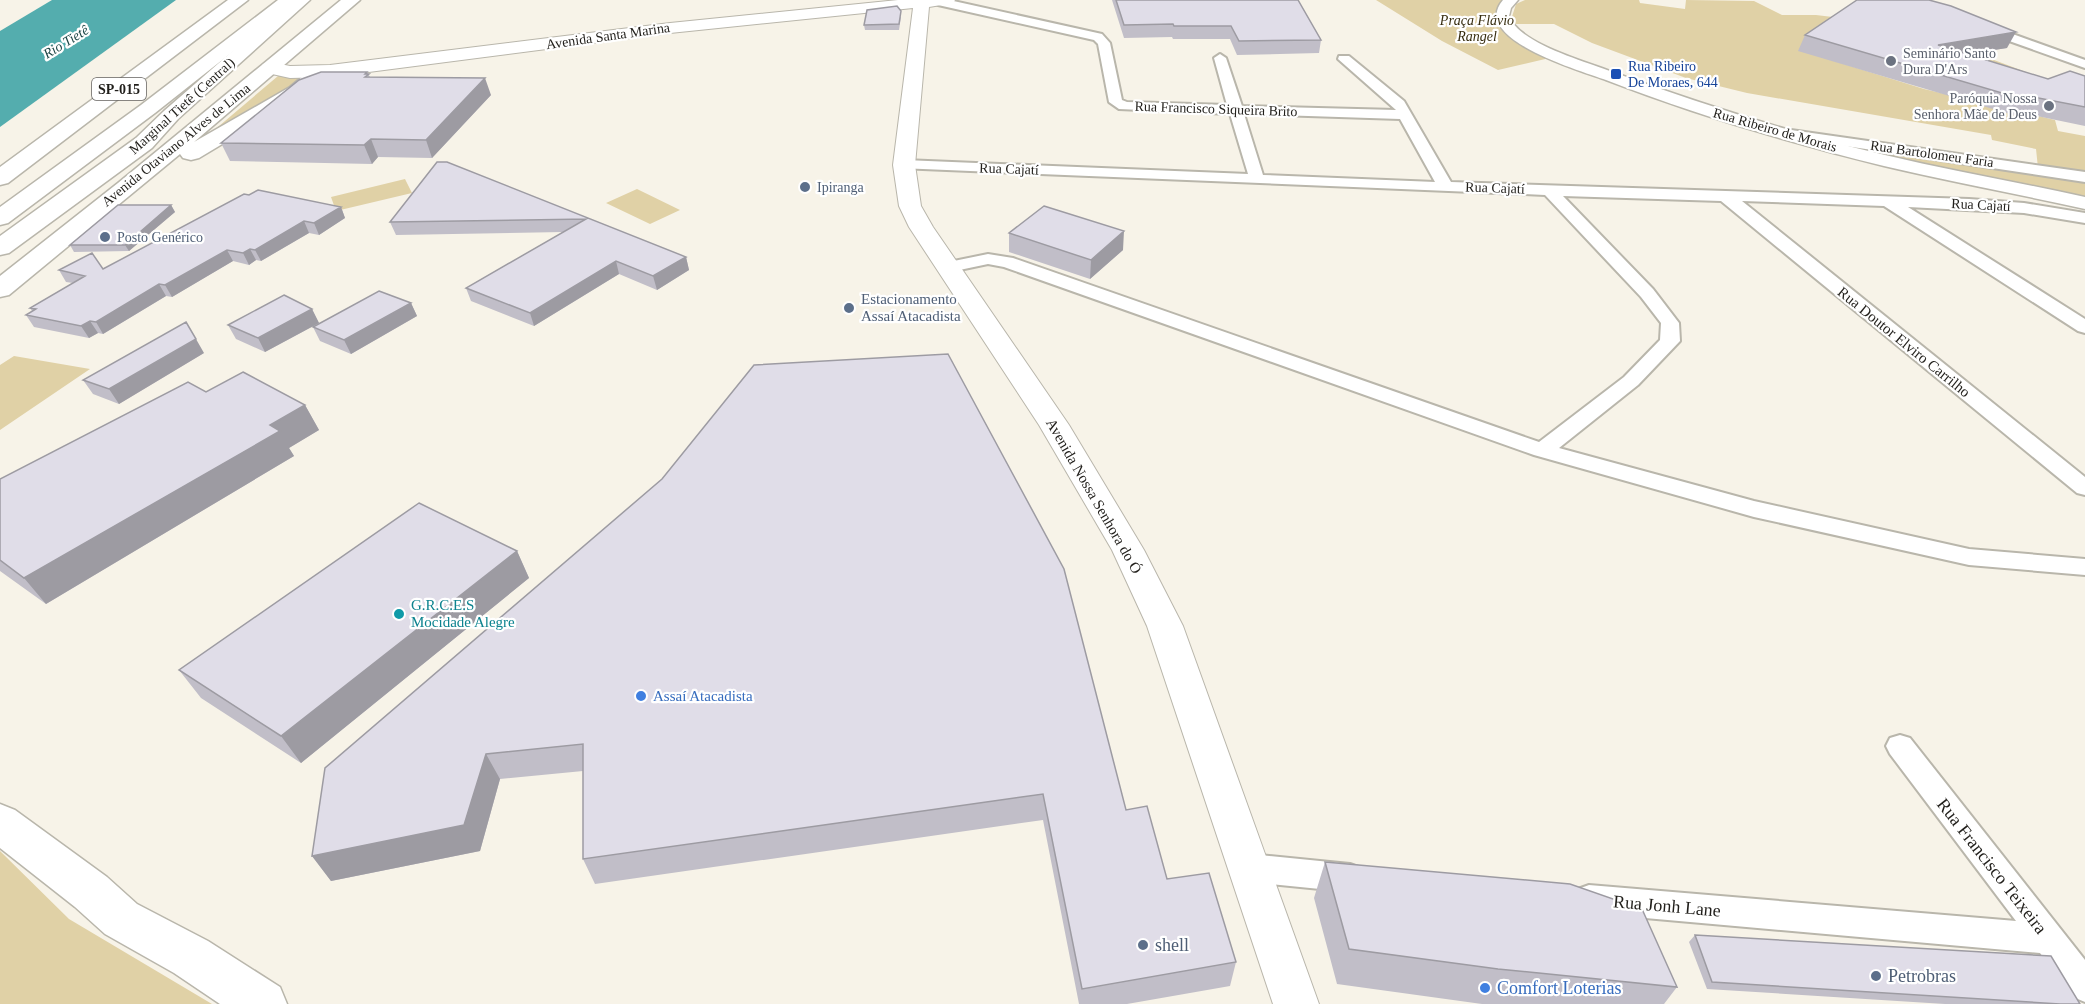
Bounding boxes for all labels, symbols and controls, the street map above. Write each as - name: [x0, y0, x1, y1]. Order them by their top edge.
- park label: Praça Flávio Rangel: [1439, 13, 1514, 44]
- street label: Avenida Santa Marina: [545, 20, 672, 52]
- water label: Rio Tietê: [40, 22, 92, 62]
- place label: Seminário Santo Dura D'Ars: [1903, 46, 1996, 77]
- street label: Marginal Tietê (Central): [126, 54, 239, 158]
- marker: Seminário Santo Dura D'Ars: [1884, 54, 1898, 68]
- place label: Rua Ribeiro De Moraes, 644: [1628, 59, 1718, 90]
- marker: Rua Ribeiro De Moraes, 644: [1609, 67, 1623, 81]
- road number: SP-015: [92, 78, 146, 100]
- street label: Avenida Otaviano Alves de Lima: [99, 80, 254, 209]
- place label: Paróquia Nossa Senhora Mãe de Deus: [1914, 91, 2038, 122]
- street label: Rua Francisco Siqueira Brito: [1134, 99, 1298, 119]
- marker: Paróquia Nossa Senhora Mãe de Deus: [2042, 99, 2056, 113]
- street label: Rua Ribeiro de Morais: [1711, 105, 1839, 155]
- street label: Rua Bartolomeu Faria: [1869, 138, 1995, 170]
- street label: Rua Cajatí: [979, 160, 1039, 178]
- street label: Rua Cajatí: [1465, 179, 1525, 197]
- marker: Ipiranga: [798, 180, 812, 194]
- place label: Ipiranga: [817, 180, 864, 195]
- street label: Rua Cajatí: [1951, 196, 2011, 214]
- marker: Posto Genérico: [98, 230, 112, 244]
- place label: Posto Genérico: [117, 230, 203, 245]
- street label: Rua Doutor Elviro Carrilho: [1835, 284, 1973, 400]
- place label: Estacionamento Assaí Atacadista: [861, 291, 961, 324]
- marker: Estacionamento Assaí Atacadista: [842, 301, 856, 315]
- street label: Avenida Nossa Senhora do Ó: [1043, 416, 1145, 577]
- place label: G.R.C.E.S Mocidade Alegre: [411, 597, 515, 630]
- marker: G.R.C.E.S Mocidade Alegre: [392, 607, 406, 621]
- place label: Assaí Atacadista: [653, 688, 753, 704]
- marker: Assaí Atacadista: [634, 689, 648, 703]
- street label: Rua Francisco Teixeira: [1933, 794, 2051, 938]
- street label: Rua Jonh Lane: [1612, 891, 1722, 921]
- place label: shell: [1155, 935, 1189, 955]
- marker: shell: [1136, 938, 1150, 952]
- place label: Petrobras: [1888, 966, 1956, 986]
- marker: Petrobras: [1869, 969, 1883, 983]
- place label: Comfort Loterias: [1497, 978, 1621, 998]
- marker: Comfort Loterias: [1478, 981, 1492, 995]

